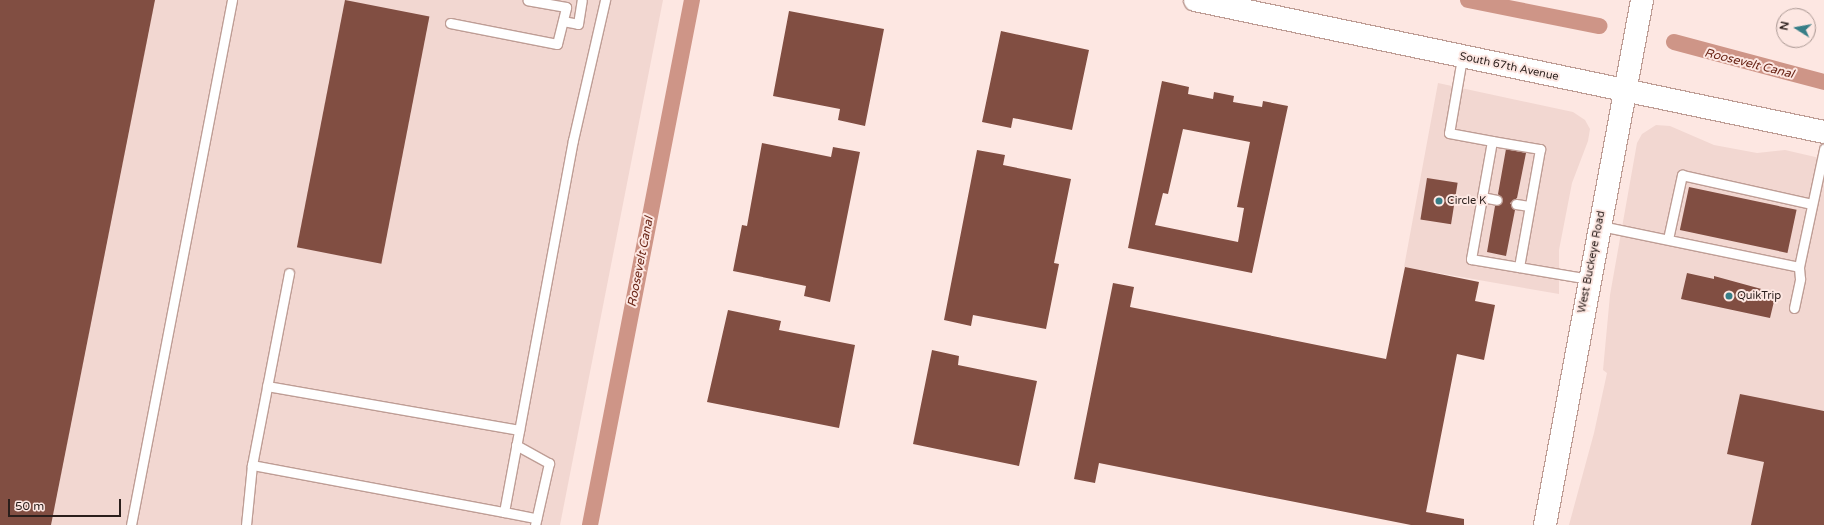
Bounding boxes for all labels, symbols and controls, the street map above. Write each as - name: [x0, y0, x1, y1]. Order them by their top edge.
- north arrow: [1776, 8, 1816, 48]
- text: N: [1777, 20, 1792, 31]
- water label: Roosevelt Canal: [1703, 46, 1795, 82]
- street label: South 67th Avenue: [1458, 50, 1560, 84]
- place label: Circle K: [1447, 194, 1486, 208]
- marker: Circle K: [1434, 196, 1444, 206]
- street label: West Buckeye Road: [1576, 210, 1608, 314]
- water label: Roosevelt Canal: [625, 216, 657, 308]
- place label: QuikTrip: [1737, 289, 1781, 303]
- marker: QuikTrip: [1724, 291, 1734, 301]
- scale bar: [10, 491, 123, 517]
- text: 50 m: [15, 499, 44, 513]

